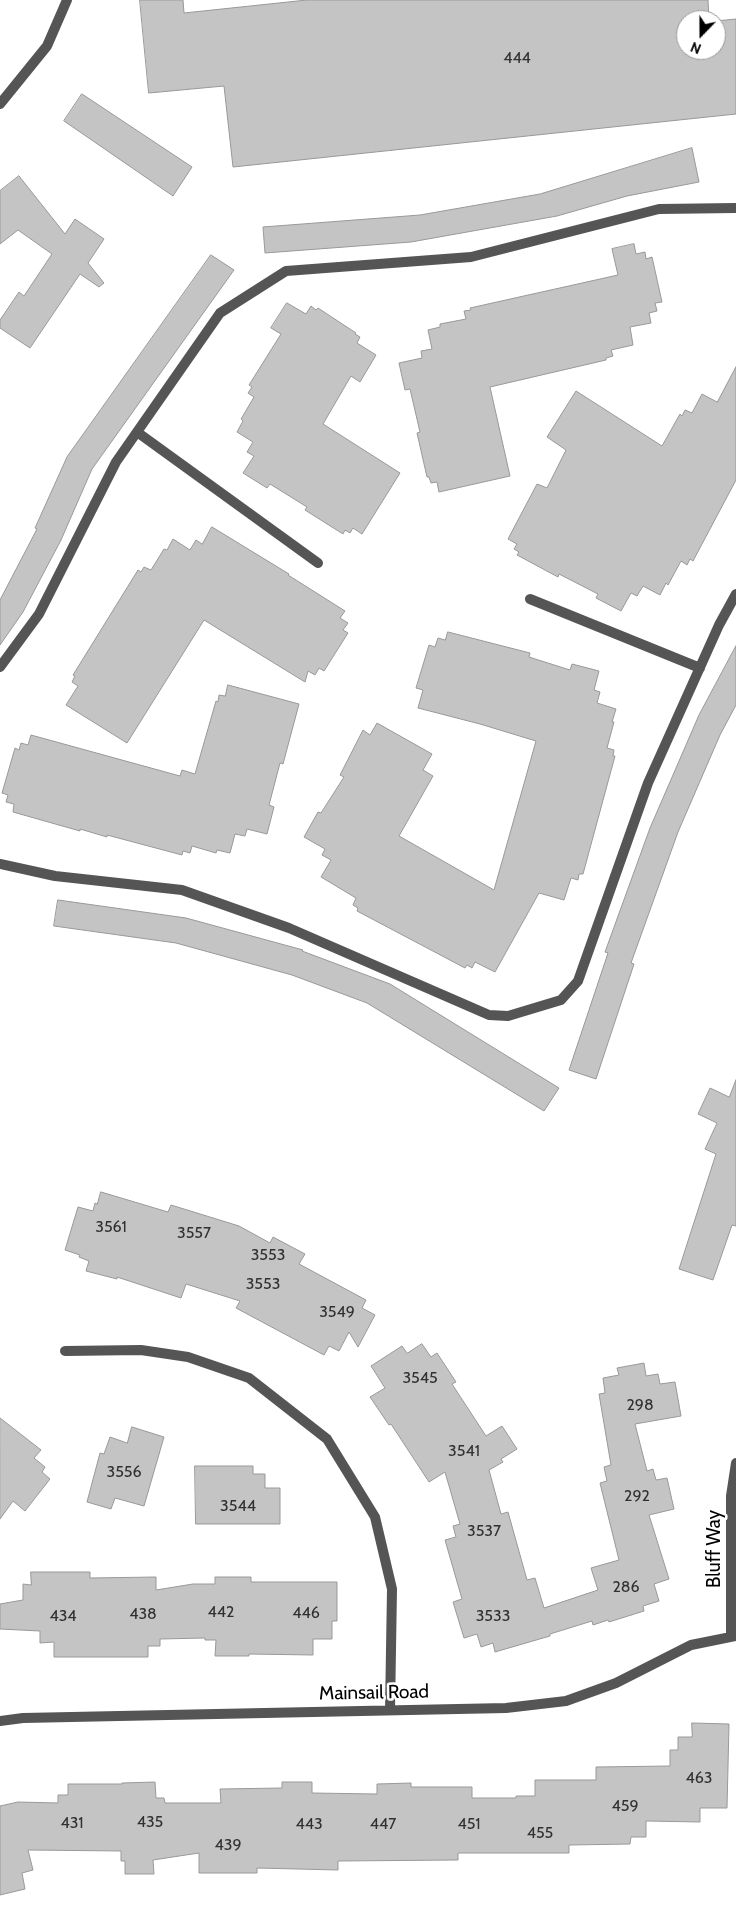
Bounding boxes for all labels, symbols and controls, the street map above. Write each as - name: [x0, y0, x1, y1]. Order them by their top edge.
- north arrow: [676, 10, 726, 60]
- text: N: [688, 38, 704, 58]
- house number: 444: [503, 48, 531, 68]
- house number: 3561: [95, 1217, 127, 1237]
- house number: 3557: [177, 1223, 211, 1243]
- house number: 3553: [251, 1245, 285, 1265]
- house number: 3553: [246, 1274, 280, 1294]
- house number: 3549: [319, 1302, 355, 1322]
- house number: 3545: [402, 1368, 438, 1388]
- house number: 298: [626, 1395, 654, 1415]
- house number: 3541: [448, 1441, 480, 1461]
- house number: 3556: [106, 1462, 142, 1482]
- house number: 292: [624, 1486, 650, 1506]
- house number: 3544: [220, 1496, 256, 1516]
- street label: Bluff Way: [703, 1510, 725, 1588]
- house number: 3537: [467, 1521, 501, 1541]
- house number: 286: [612, 1577, 640, 1597]
- house number: 442: [208, 1602, 234, 1622]
- house number: 446: [292, 1603, 320, 1623]
- house number: 438: [129, 1604, 157, 1624]
- house number: 434: [49, 1606, 77, 1626]
- house number: 3533: [476, 1606, 510, 1626]
- street label: Mainsail Road: [319, 1681, 429, 1705]
- house number: 463: [686, 1768, 712, 1788]
- house number: 459: [612, 1796, 638, 1816]
- house number: 435: [137, 1812, 163, 1832]
- house number: 431: [60, 1813, 84, 1833]
- house number: 443: [295, 1814, 323, 1834]
- house number: 447: [370, 1814, 396, 1834]
- house number: 451: [457, 1814, 481, 1834]
- house number: 455: [527, 1823, 553, 1843]
- house number: 439: [215, 1835, 241, 1855]

